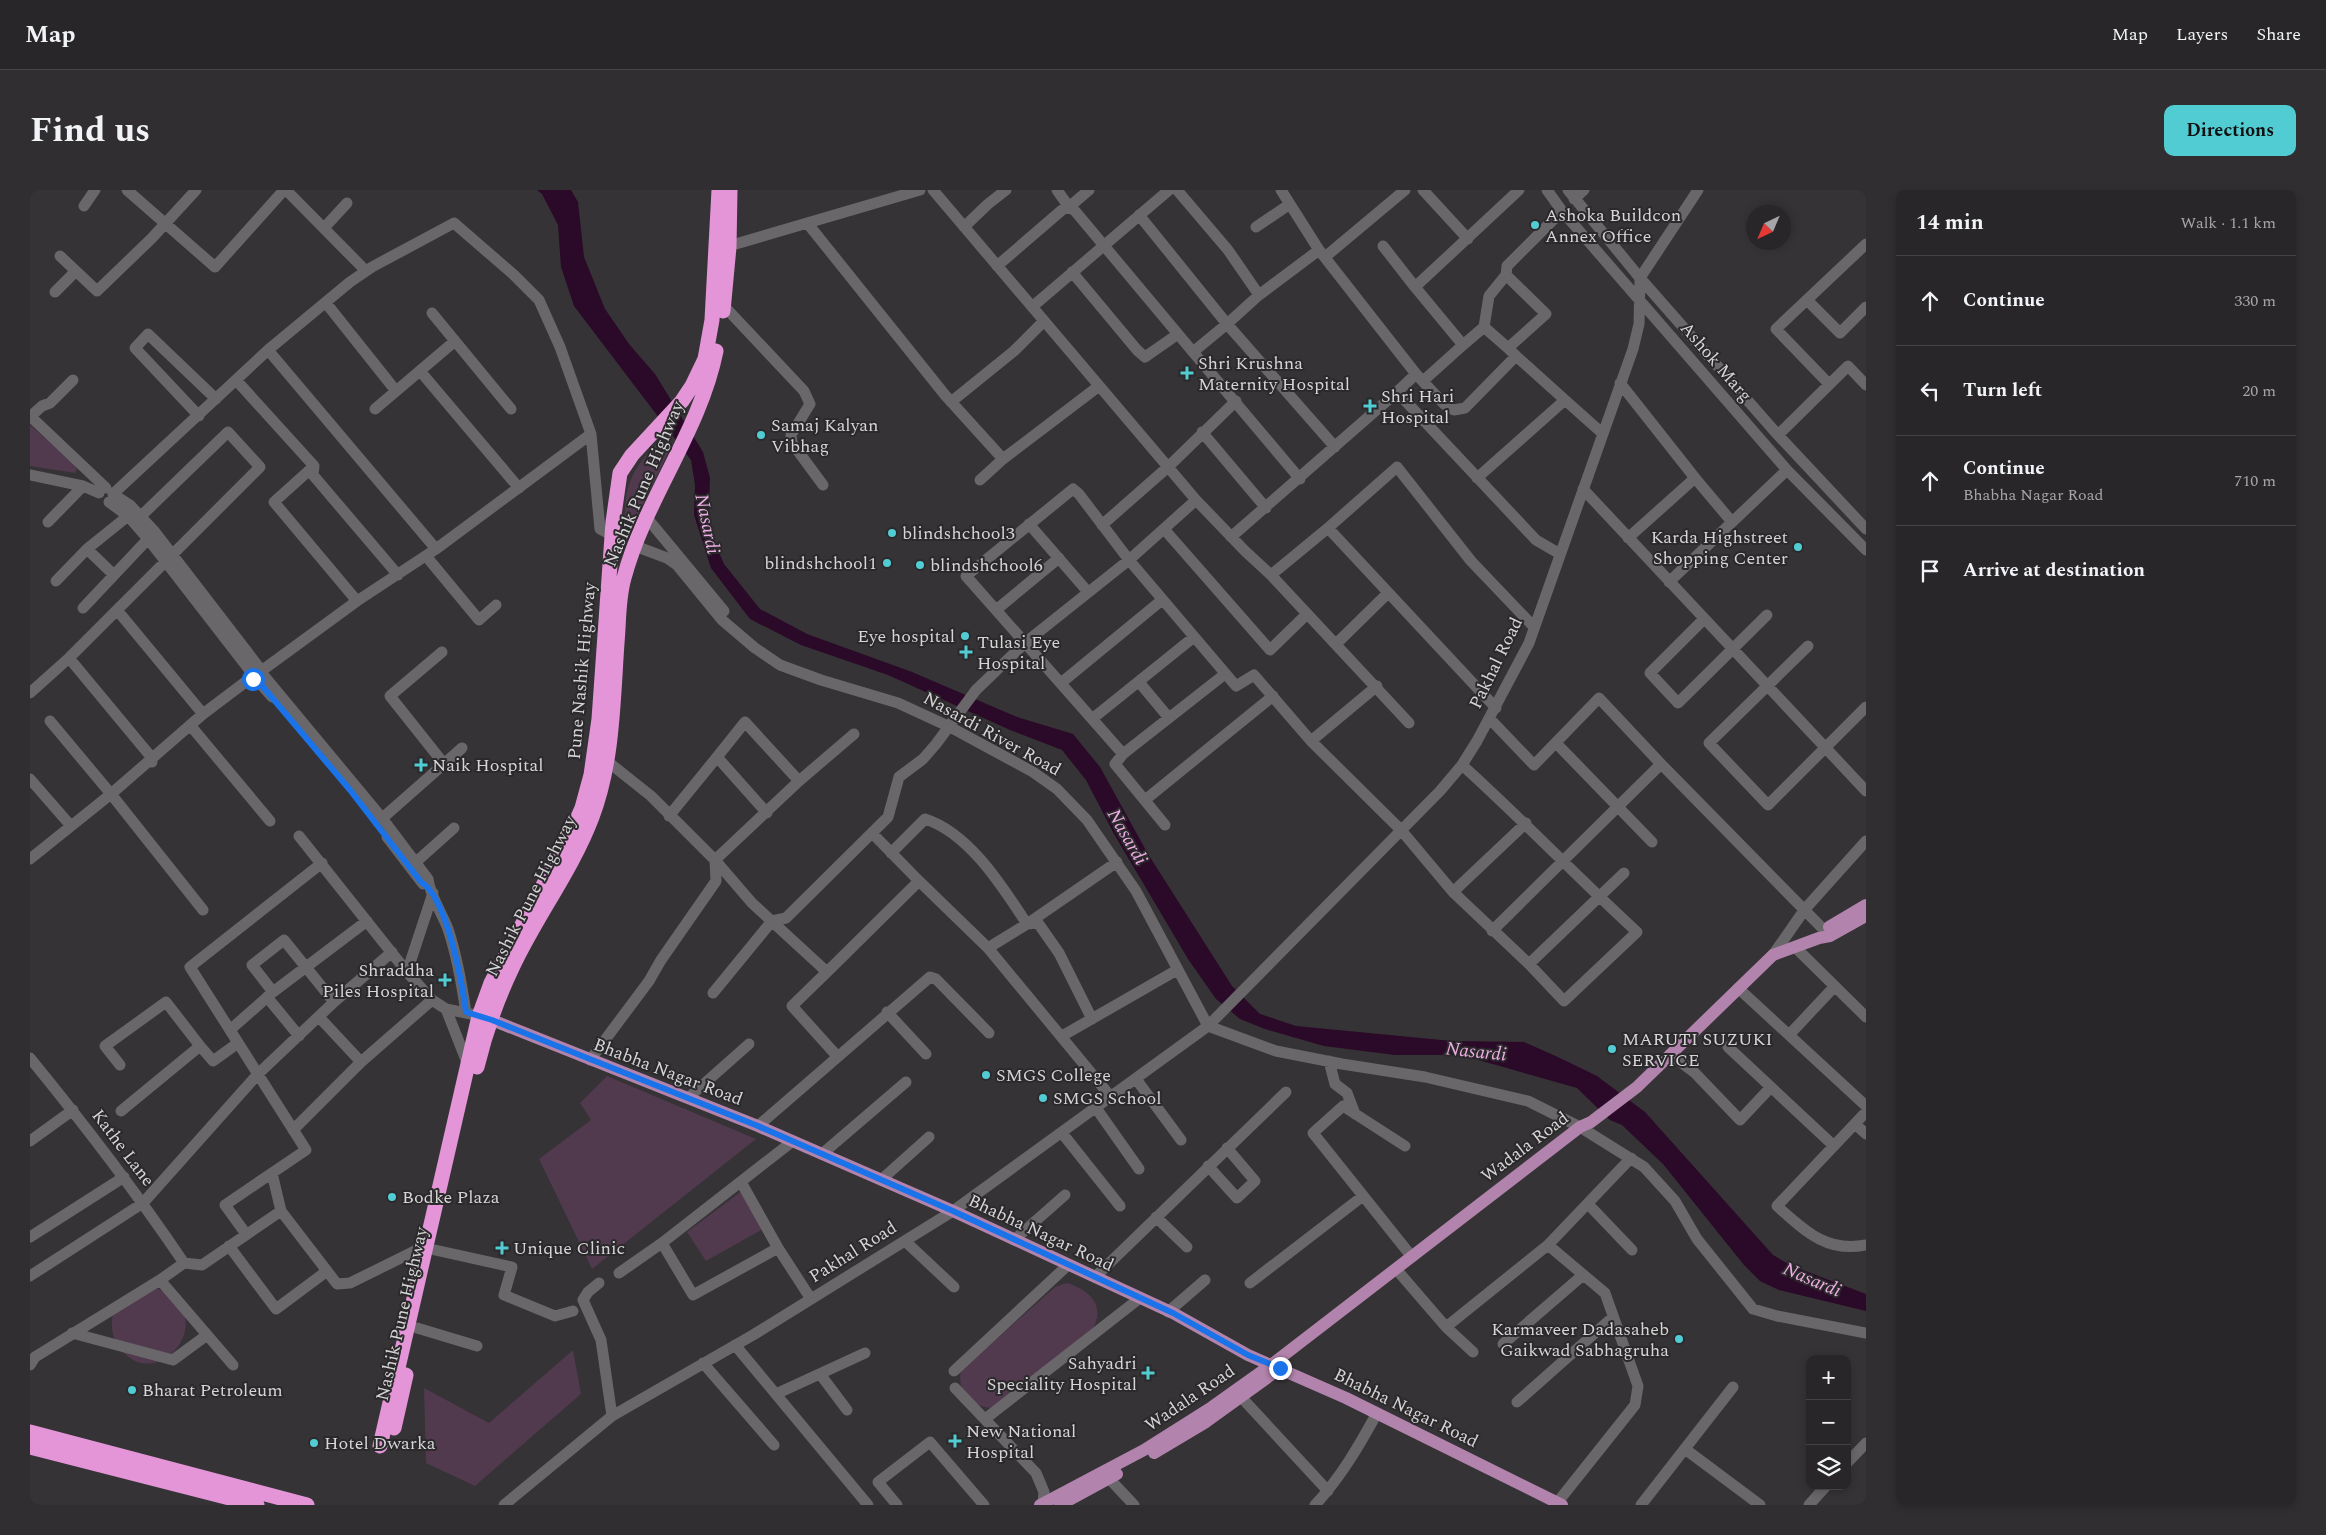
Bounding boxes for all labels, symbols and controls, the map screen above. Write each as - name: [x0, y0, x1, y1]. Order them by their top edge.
- text: Map: [25, 17, 75, 53]
- text: Map: [2112, 21, 2148, 48]
- text: Layers: [2176, 21, 2228, 48]
- text: Share: [2256, 21, 2301, 48]
- text: Find us: [30, 104, 150, 157]
- button: Directions: [2164, 105, 2296, 156]
- place label: Ashoka Buildcon Annex Office: [1545, 202, 1681, 250]
- north arrow: [1746, 205, 1791, 250]
- text: 14 min: [1916, 207, 1984, 239]
- text: Walk · 1.1 km: [2181, 211, 2276, 235]
- marker: Ashoka Buildcon Annex Office: [1529, 219, 1541, 231]
- text: Continue: [1963, 286, 2045, 315]
- icon: ahead: [1916, 287, 1944, 315]
- text: 330 m: [2234, 289, 2276, 313]
- street label: Ashok Marg: [1673, 316, 1759, 408]
- place label: Shri Krushna Maternity Hospital: [1198, 350, 1350, 398]
- marker: Shri Krushna Maternity Hospital: [1180, 366, 1194, 380]
- text: Turn left: [1963, 376, 2042, 405]
- icon: left: [1916, 377, 1944, 405]
- text: 20 m: [2242, 379, 2276, 403]
- place label: Shri Hari Hospital: [1381, 383, 1454, 431]
- street label: Nashik Pune Highway: [597, 396, 692, 571]
- marker: Shri Hari Hospital: [1363, 399, 1377, 413]
- place label: Samaj Kalyan Vibhag: [771, 412, 879, 460]
- marker: Samaj Kalyan Vibhag: [755, 429, 767, 441]
- text: Continue: [1963, 454, 2045, 483]
- icon: ahead: [1916, 467, 1944, 495]
- text: 710 m: [2234, 469, 2276, 493]
- text: Bhabha Nagar Road: [1963, 483, 2104, 507]
- water label: Nasardi: [686, 491, 728, 557]
- place label: blindshchool3: [902, 520, 1015, 547]
- place label: Karda Highstreet Shopping Center: [1651, 524, 1788, 572]
- marker: blindshchool3: [886, 527, 898, 539]
- marker: Karda Highstreet Shopping Center: [1792, 541, 1804, 553]
- place label: blindshchool1: [764, 550, 877, 577]
- place label: blindshchool6: [930, 552, 1043, 579]
- text: Arrive at destination: [1963, 556, 2145, 585]
- marker: blindshchool1: [881, 557, 893, 569]
- icon: arrive: [1916, 557, 1944, 585]
- marker: blindshchool6: [914, 559, 926, 571]
- street label: Pune Nashik Highway: [561, 580, 603, 761]
- street label: Pakhal Road: [1462, 613, 1530, 713]
- place label: Eye hospital: [857, 623, 955, 650]
- place label: Tulasi Eye Hospital: [977, 629, 1060, 677]
- marker: Eye hospital: [959, 630, 971, 642]
- marker: Tulasi Eye Hospital: [959, 645, 973, 659]
- route start: [242, 668, 265, 691]
- street label: Nasardi River Road: [918, 685, 1066, 783]
- place label: Naik Hospital: [432, 752, 543, 779]
- marker: Naik Hospital: [414, 758, 428, 772]
- water label: Nasardi: [1099, 803, 1155, 871]
- street label: Nashik Pune Highway: [479, 810, 584, 981]
- place label: Shraddha Piles Hospital: [322, 957, 434, 1005]
- marker: Shraddha Piles Hospital: [438, 973, 452, 987]
- place label: MARUTI SUZUKI SERVICE: [1622, 1026, 1772, 1074]
- street label: Bhabha Nagar Road: [589, 1031, 747, 1113]
- water label: Nasardi: [1444, 1034, 1508, 1070]
- marker: MARUTI SUZUKI SERVICE: [1606, 1043, 1618, 1055]
- place label: SMGS College: [996, 1062, 1111, 1089]
- marker: SMGS College: [980, 1069, 992, 1081]
- place label: SMGS School: [1053, 1085, 1161, 1112]
- marker: SMGS School: [1037, 1092, 1049, 1104]
- street label: Kathe Lane: [85, 1104, 161, 1192]
- street label: Wadala Road: [1475, 1105, 1575, 1189]
- place label: Bodke Plaza: [402, 1184, 500, 1211]
- street label: Bhabha Nagar Road: [964, 1187, 1118, 1279]
- marker: Bodke Plaza: [386, 1191, 398, 1203]
- street label: Pakhal Road: [804, 1214, 902, 1290]
- street label: Nashik Pune Highway: [369, 1223, 435, 1404]
- place label: Unique Clinic: [513, 1235, 625, 1262]
- marker: Unique Clinic: [495, 1241, 509, 1255]
- water label: Nasardi: [1778, 1255, 1846, 1305]
- place label: Karmaveer Dadasaheb Gaikwad Sabhagruha: [1491, 1316, 1669, 1364]
- marker: Karmaveer Dadasaheb Gaikwad Sabhagruha: [1673, 1333, 1685, 1345]
- place label: Sahyadri Speciality Hospital: [987, 1350, 1137, 1398]
- map controls: [1806, 1355, 1851, 1490]
- button: +: [1806, 1355, 1851, 1400]
- route end: [1269, 1357, 1292, 1380]
- street label: Wadala Road: [1139, 1358, 1241, 1438]
- street label: Bhabha Nagar Road: [1329, 1361, 1483, 1455]
- marker: Sahyadri Speciality Hospital: [1141, 1366, 1155, 1380]
- place label: Bharat Petroleum: [142, 1377, 283, 1404]
- marker: Bharat Petroleum: [126, 1384, 138, 1396]
- button: −: [1806, 1400, 1851, 1445]
- place label: New National Hospital: [966, 1418, 1076, 1466]
- place label: Hotel Dwarka: [324, 1430, 436, 1457]
- marker: New National Hospital: [948, 1434, 962, 1448]
- marker: Hotel Dwarka: [308, 1437, 320, 1449]
- button: layers: [1806, 1445, 1851, 1490]

